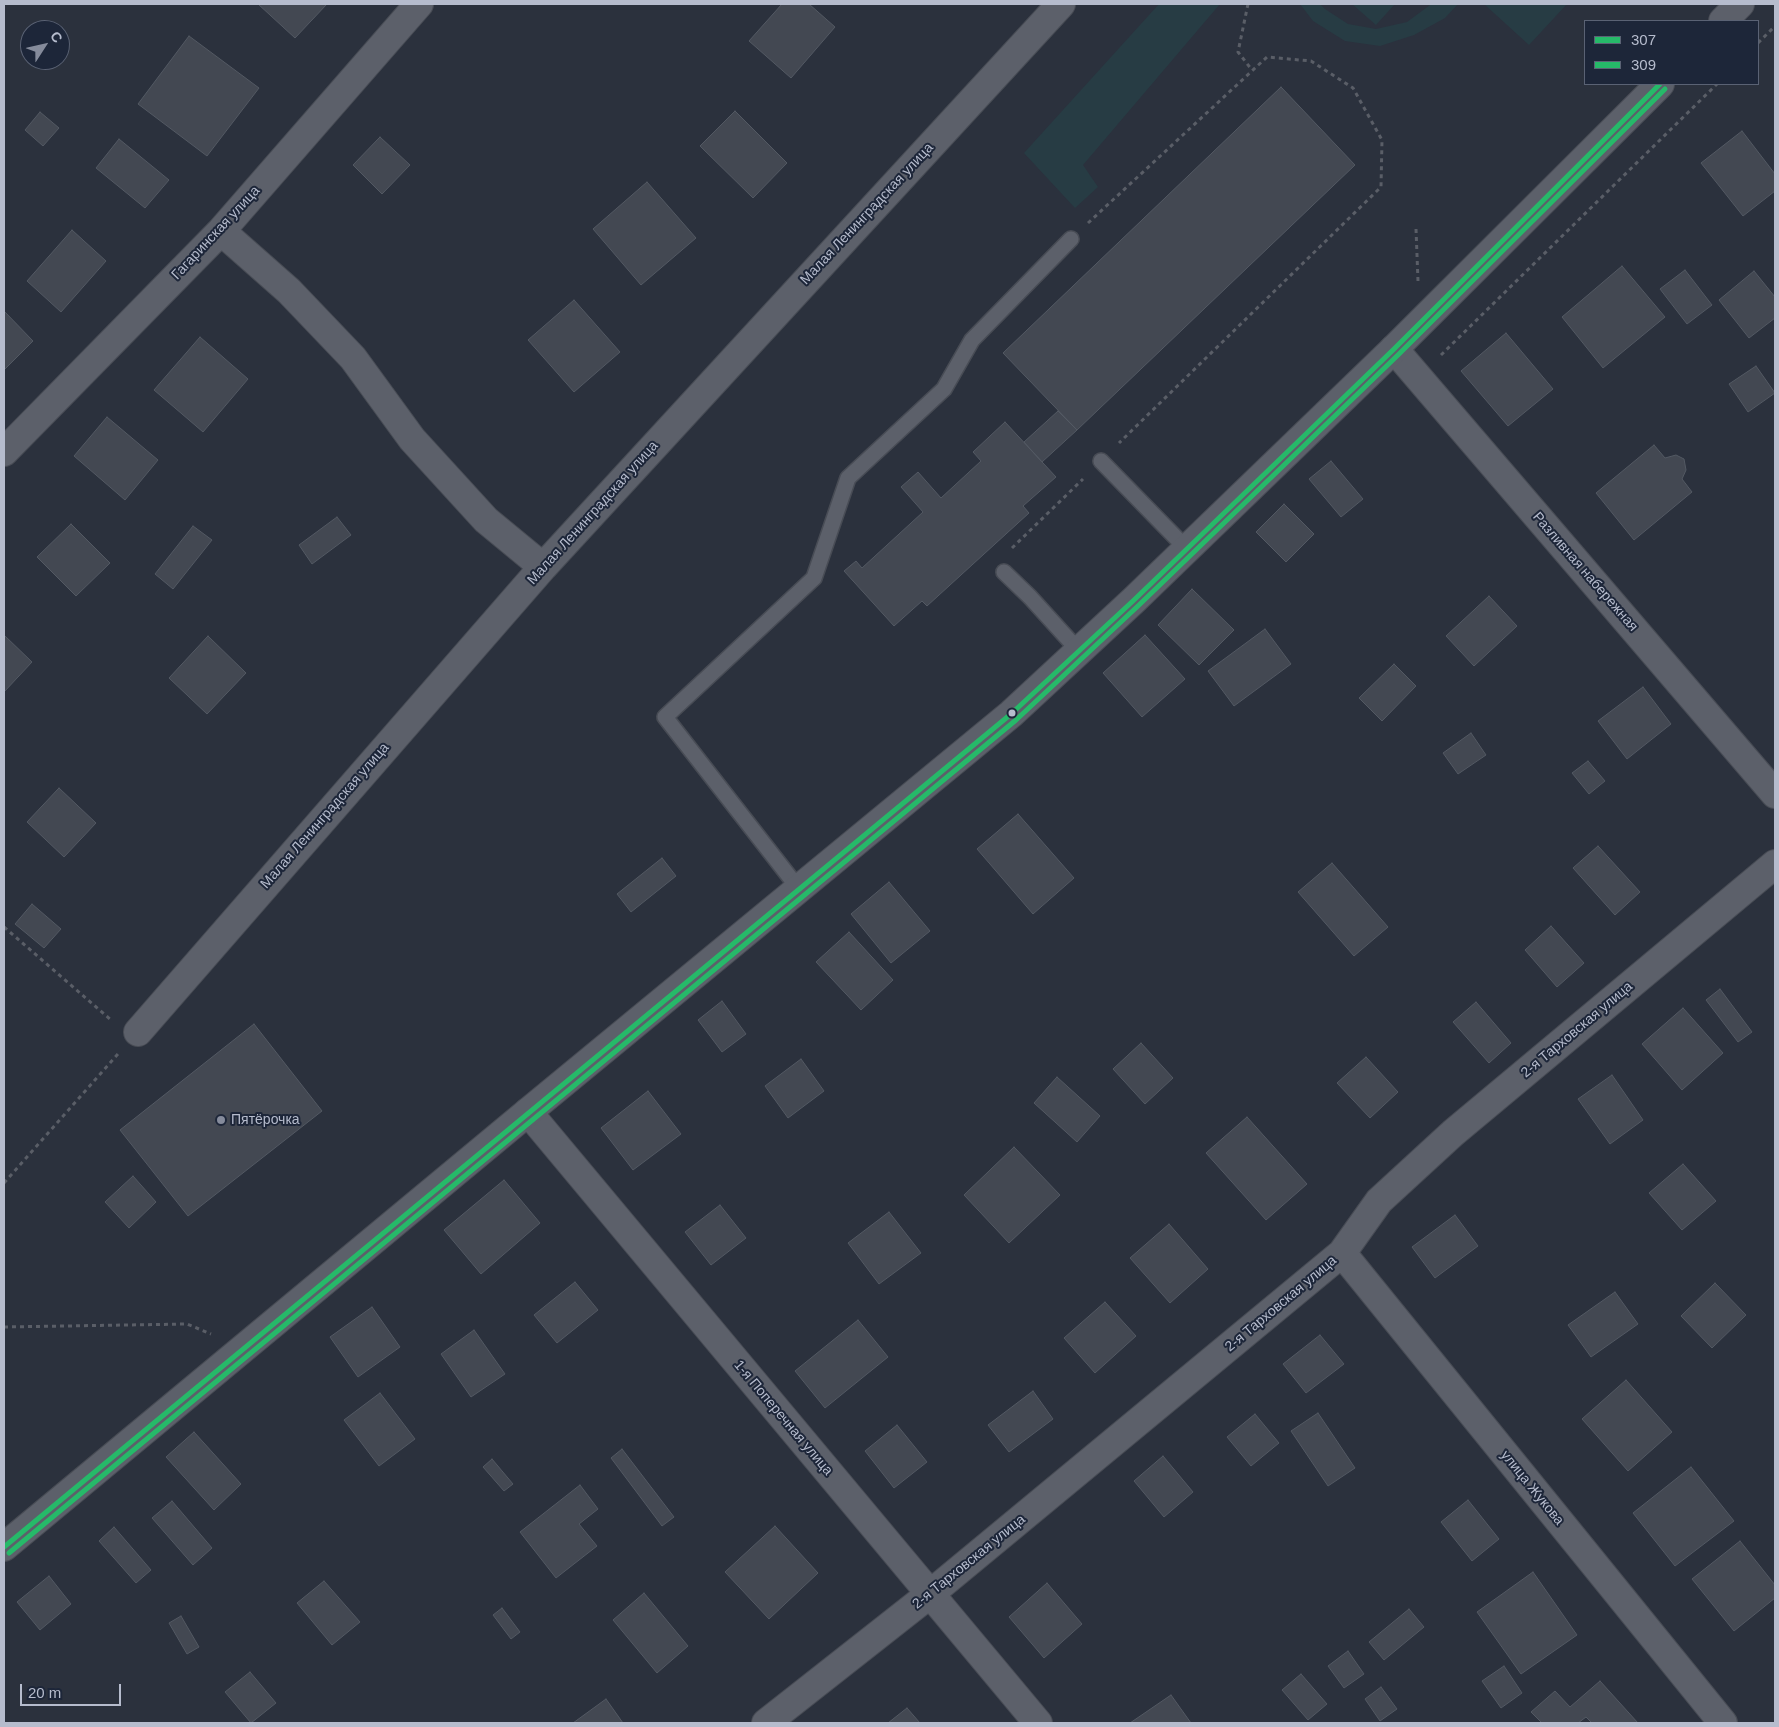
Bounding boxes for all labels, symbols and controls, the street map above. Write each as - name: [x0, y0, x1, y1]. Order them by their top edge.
- north arrow: [20, 20, 70, 70]
- legend: [1584, 20, 1759, 85]
- text: С: [47, 28, 66, 46]
- text: 307: [1631, 31, 1656, 48]
- text: 309: [1631, 56, 1656, 73]
- street label: Малая Ленинградская улица: [797, 140, 937, 288]
- street label: Гагаринская улица: [168, 183, 264, 283]
- street label: Малая Ленинградская улица: [524, 438, 662, 588]
- street label: Разливная набережная: [1529, 509, 1641, 635]
- unlabelled marker: [1007, 708, 1017, 718]
- street label: Малая Ленинградская улица: [257, 740, 393, 892]
- street label: 2-я Тарховская улица: [1518, 978, 1636, 1082]
- place label: Пятёрочка: [231, 1112, 300, 1128]
- marker: Пятёрочка: [215, 1114, 227, 1126]
- street label: 2-я Тарховская улица: [1222, 1252, 1340, 1356]
- street label: 1-я Поперечная улица: [730, 1357, 836, 1479]
- street label: улица Жукова: [1497, 1447, 1567, 1529]
- street label: 2-я Тарховская улица: [909, 1511, 1029, 1613]
- scale bar: [22, 1674, 124, 1706]
- text: 20 m: [28, 1684, 61, 1701]

